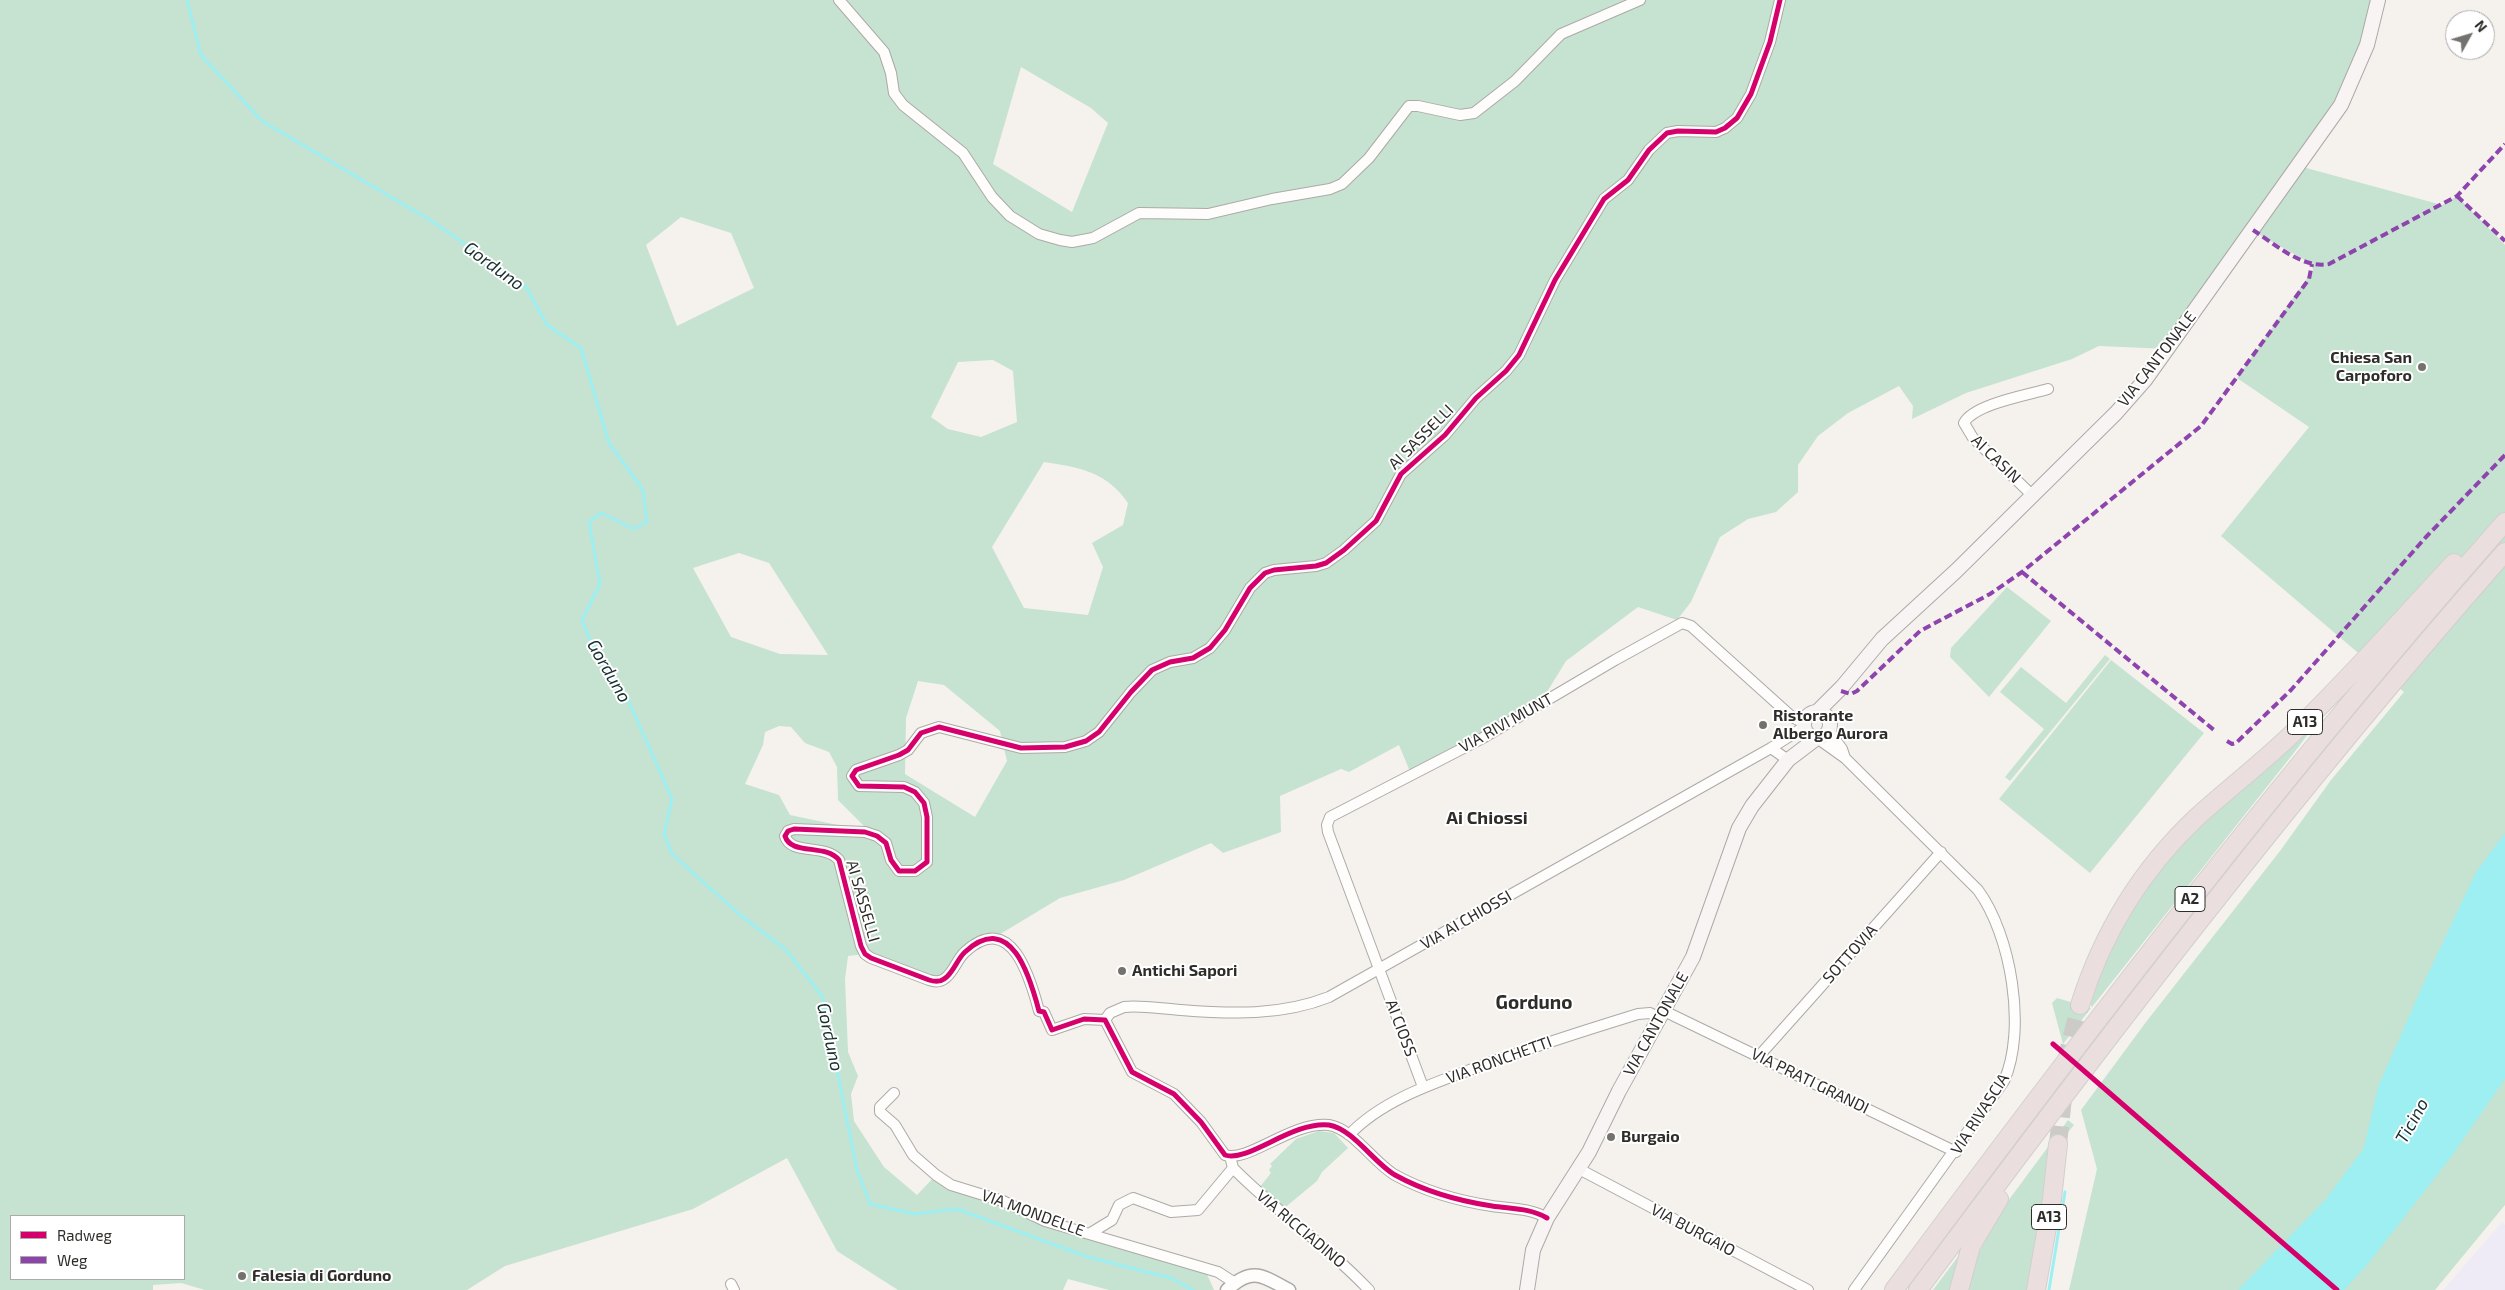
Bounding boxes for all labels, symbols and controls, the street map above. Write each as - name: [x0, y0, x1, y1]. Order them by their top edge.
- north arrow: [2445, 10, 2495, 60]
- text: N: [2471, 17, 2491, 35]
- water label: Gorduno: [460, 237, 528, 295]
- street label: VIA CANTONALE: [2114, 307, 2200, 411]
- place label: Chiesa San Carpoforo: [2330, 348, 2412, 386]
- marker: Chiesa San Carpoforo: [2416, 361, 2428, 373]
- street label: AI SASSELLI: [1384, 400, 1458, 474]
- street label: AI CASIN: [1967, 431, 2025, 487]
- water label: Gorduno: [582, 636, 636, 706]
- street label: VIA RIVI MUNT: [1456, 689, 1556, 757]
- place label: Ristorante Albergo Aurora: [1773, 706, 1888, 744]
- road number: A13: [2288, 710, 2322, 734]
- marker: Ristorante Albergo Aurora: [1757, 719, 1769, 731]
- district label: Ai Chiossi: [1446, 807, 1528, 829]
- street label: AI SASSELLI: [842, 858, 884, 944]
- street label: VIA AI CHIOSSI: [1417, 886, 1515, 954]
- road number: A2: [2175, 886, 2205, 912]
- street label: SOTTOVIA: [1819, 921, 1881, 987]
- place label: Antichi Sapori: [1132, 961, 1237, 981]
- marker: Antichi Sapori: [1116, 965, 1128, 977]
- street label: VIA CANTONALE: [1619, 969, 1693, 1079]
- district label: Gorduno: [1496, 992, 1572, 1014]
- street label: AI CIOSS: [1381, 997, 1421, 1059]
- water label: Gorduno: [812, 1001, 848, 1073]
- street label: VIA RONCHETTI: [1444, 1032, 1554, 1088]
- street label: VIA PRATI GRANDI: [1748, 1044, 1872, 1118]
- street label: VIA RIVASCIA: [1947, 1070, 2013, 1158]
- water label: Ticino: [2391, 1095, 2433, 1147]
- place label: Burgaio: [1621, 1127, 1680, 1147]
- marker: Burgaio: [1605, 1131, 1617, 1143]
- street label: VIA MONDELLE: [979, 1185, 1087, 1241]
- street label: VIA RICCIADINO: [1252, 1186, 1350, 1272]
- street label: VIA BURGAIO: [1648, 1200, 1738, 1260]
- road number: A13: [2032, 1204, 2066, 1230]
- legend: [10, 1215, 185, 1280]
- text: Radweg: [57, 1226, 112, 1244]
- text: Weg: [57, 1251, 87, 1269]
- place label: Falesia di Gorduno: [252, 1266, 392, 1286]
- marker: Falesia di Gorduno: [236, 1270, 248, 1282]

